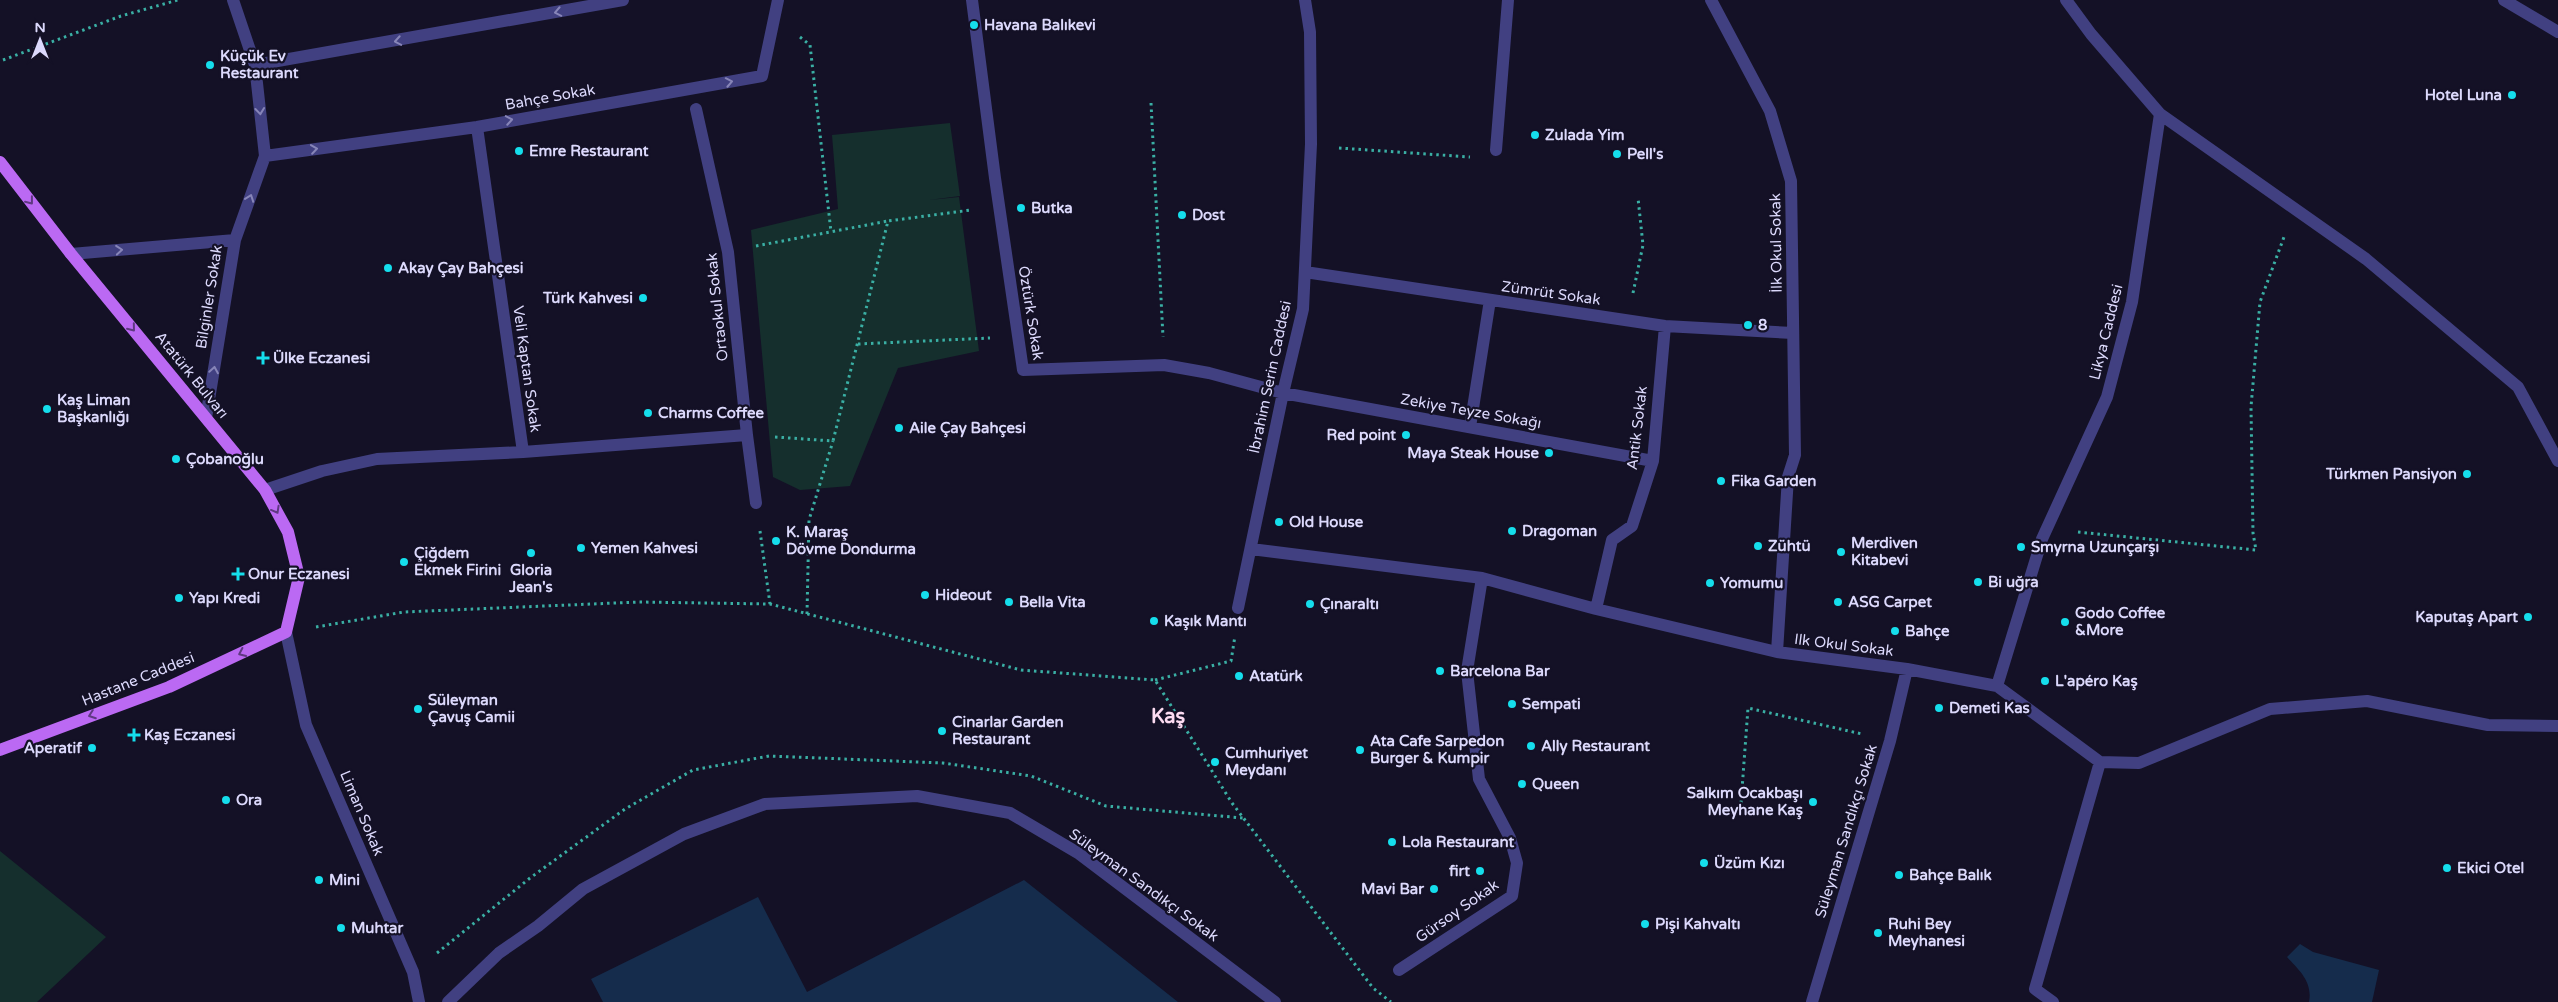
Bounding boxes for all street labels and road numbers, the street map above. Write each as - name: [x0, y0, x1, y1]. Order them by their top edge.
- street label: Bahçe Sokak: [503, 80, 597, 114]
- street label: İlk Okul Sokak: [1766, 193, 1786, 293]
- street label: Bilginler Sokak: [192, 244, 226, 350]
- street label: Ortaokul Sokak: [702, 252, 732, 362]
- street label: Öztürk Sokak: [1015, 265, 1047, 361]
- street label: Zümrüt Sokak: [1500, 277, 1602, 309]
- street label: Likya Caddesi: [2085, 282, 2127, 382]
- street label: İbrahim Serin Caddesi: [1245, 299, 1295, 455]
- street label: Veli Kaptan Sokak: [509, 305, 545, 433]
- street label: Atatürk Bulvarı: [152, 328, 232, 422]
- street label: Antik Sokak: [1623, 385, 1651, 471]
- street label: Zekiye Teyze Sokağı: [1399, 390, 1543, 432]
- street label: Ilk Okul Sokak: [1793, 630, 1895, 660]
- street label: Hastane Caddesi: [79, 648, 197, 710]
- street label: Süleyman Sandıkçı Sokak: [1811, 742, 1881, 920]
- street label: Liman Sokak: [336, 768, 388, 858]
- street label: Süleyman Sandıkçı Sokak: [1066, 825, 1222, 945]
- street label: Gürsoy Sokak: [1412, 876, 1502, 946]

